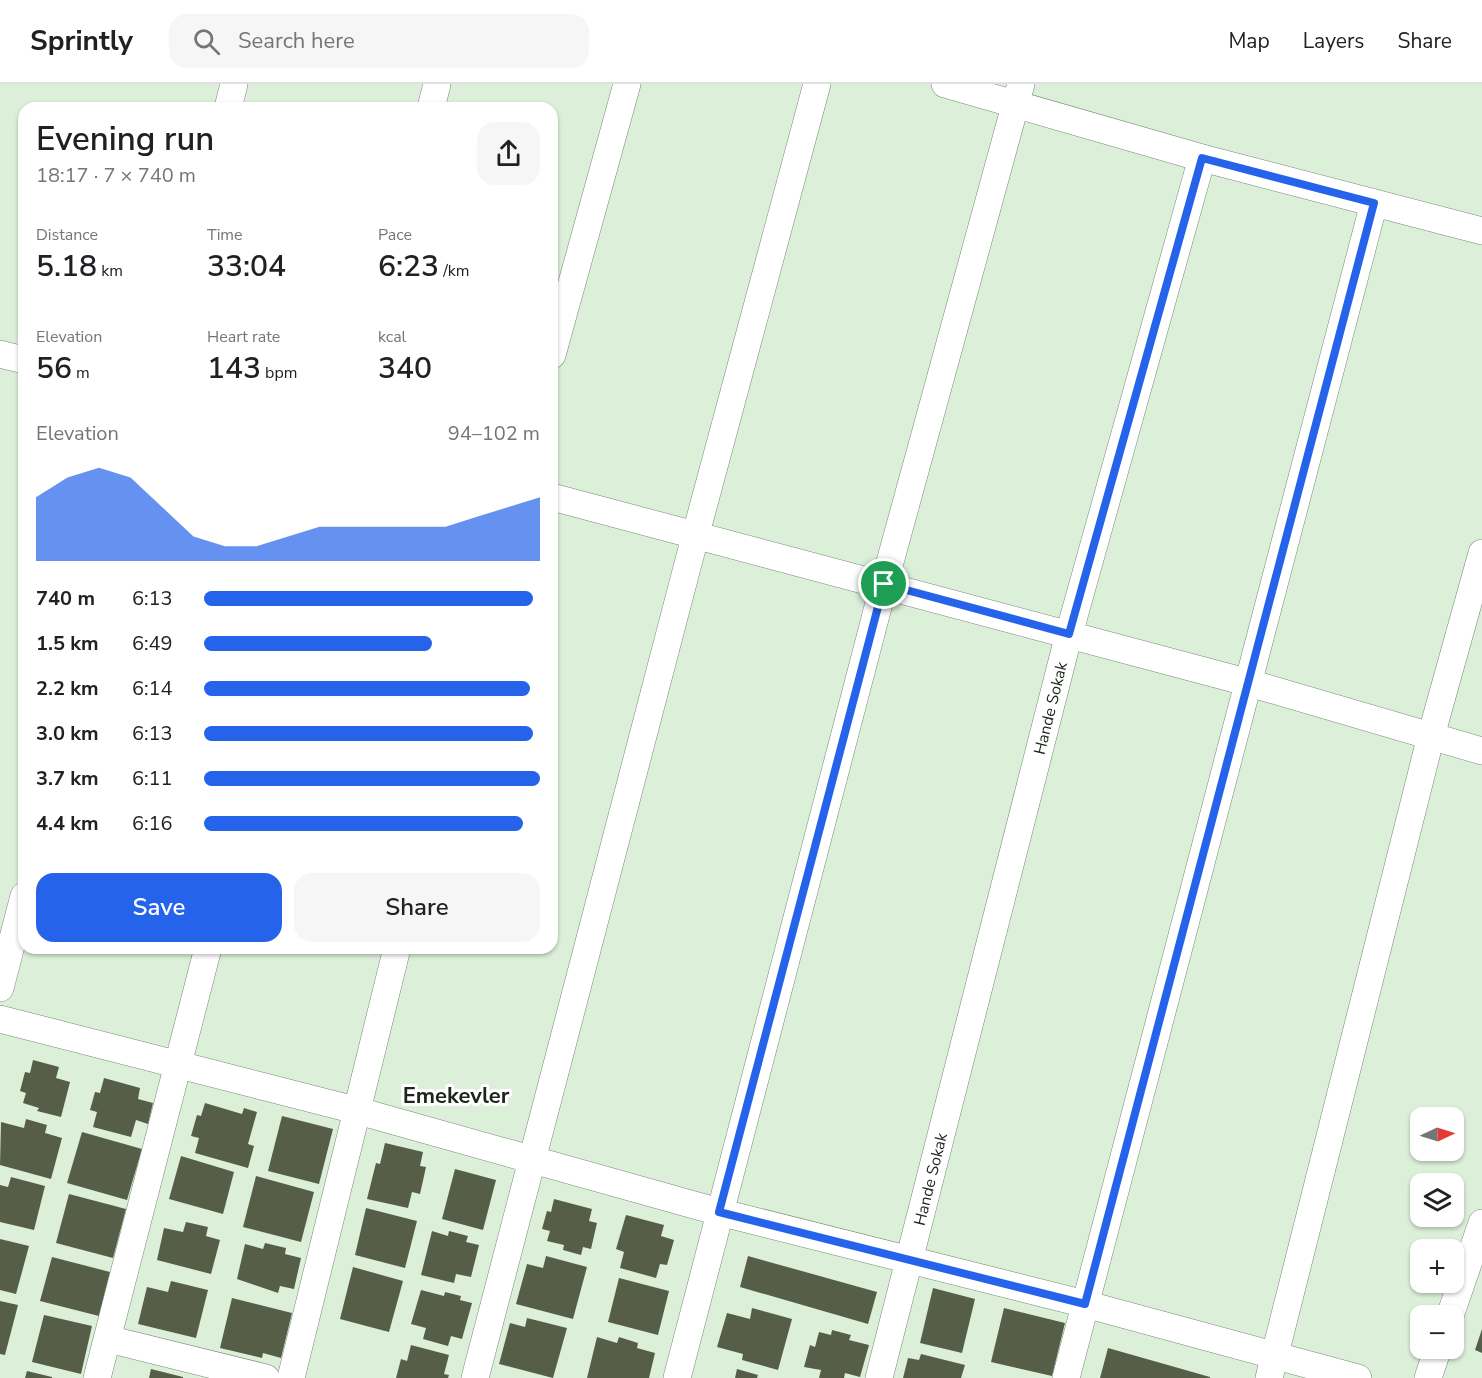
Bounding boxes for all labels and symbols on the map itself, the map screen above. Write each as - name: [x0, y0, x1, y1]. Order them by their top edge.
- pin: [858, 558, 909, 609]
- street label: Hande Sokak: [1029, 659, 1073, 757]
- district label: Emekevler: [403, 1081, 510, 1111]
- north arrow: [1410, 1107, 1464, 1161]
- street label: Hande Sokak: [909, 1130, 953, 1228]

